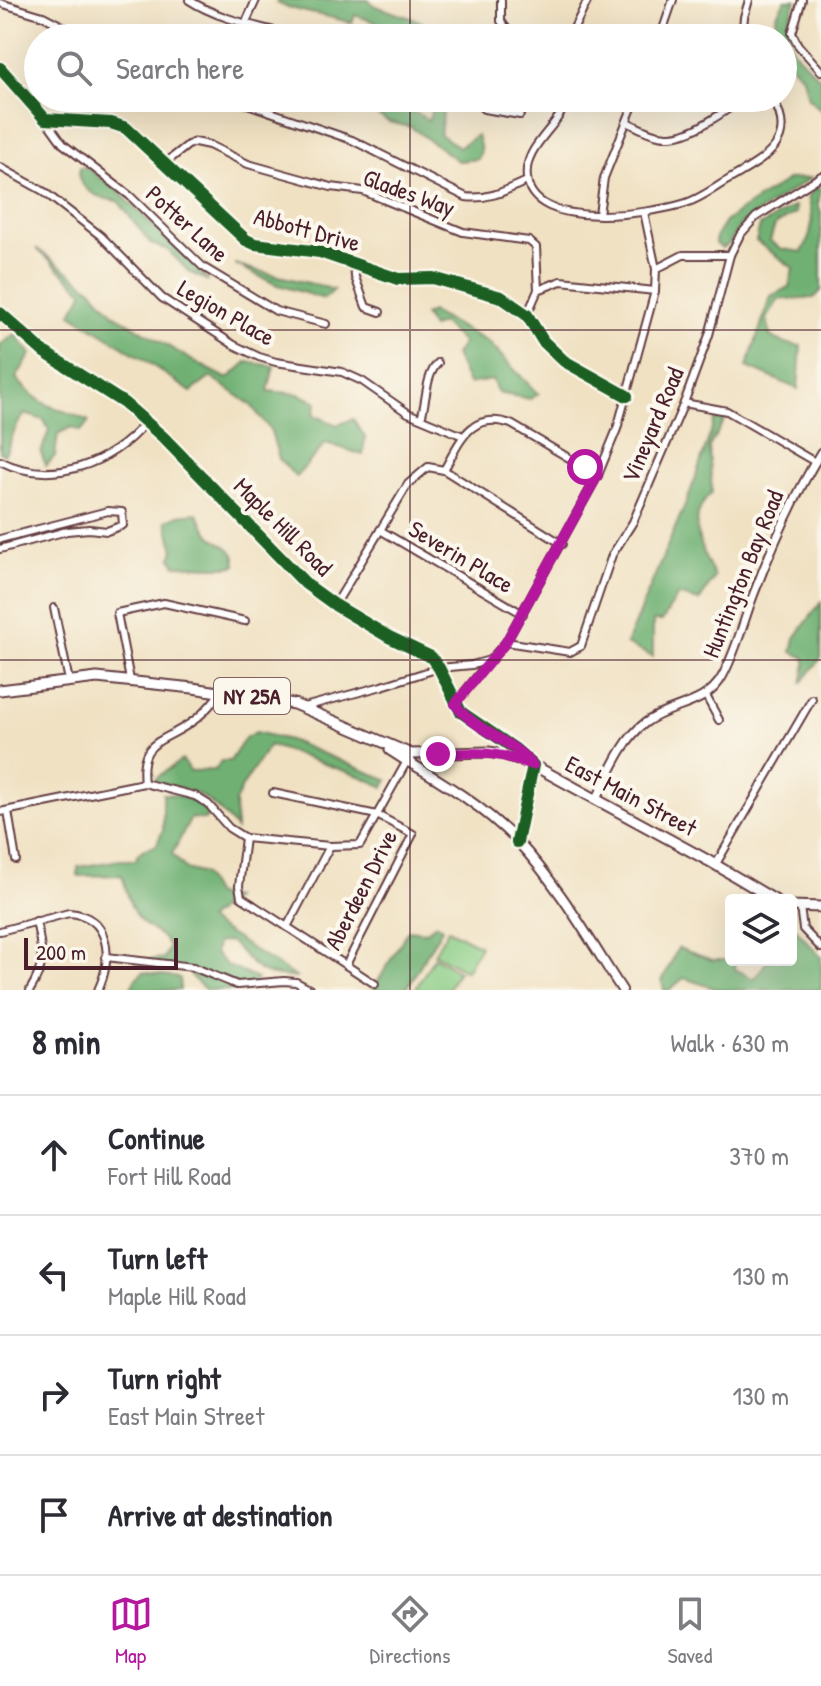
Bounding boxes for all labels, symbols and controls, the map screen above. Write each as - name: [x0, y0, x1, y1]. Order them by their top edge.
- search box: [24, 24, 797, 112]
- icon: search: [52, 46, 96, 90]
- text: Search here: [116, 48, 244, 88]
- street label: Glades Way: [359, 161, 460, 223]
- street label: Potter Lane: [140, 178, 236, 269]
- street label: Abbott Drive: [251, 200, 364, 259]
- street label: Legion Place: [172, 272, 281, 353]
- street label: Vineyard Road: [613, 362, 691, 487]
- route start: [567, 449, 603, 485]
- street label: Maple Hill Road: [227, 470, 340, 583]
- street label: Huntington Bay Road: [694, 485, 790, 662]
- street label: Severin Place: [403, 512, 520, 600]
- road number: NY 25A: [214, 678, 290, 714]
- route end: [420, 736, 456, 772]
- street label: East Main Street: [560, 747, 703, 843]
- street label: Aberdeen Drive: [316, 824, 404, 955]
- map controls: [725, 894, 797, 966]
- button: layers: [725, 894, 797, 966]
- scale bar: [24, 934, 178, 970]
- text: 200 m: [36, 937, 86, 967]
- text: 8 min: [32, 1019, 101, 1065]
- text: Walk · 630 m: [671, 1025, 789, 1060]
- text: Continue: [108, 1118, 205, 1158]
- icon: ahead: [32, 1133, 76, 1177]
- text: 370 m: [729, 1138, 789, 1173]
- text: Fort Hill Road: [108, 1158, 231, 1193]
- text: Turn left: [108, 1238, 207, 1278]
- icon: left: [32, 1253, 76, 1297]
- text: 130 m: [733, 1258, 789, 1293]
- text: Maple Hill Road: [108, 1278, 246, 1313]
- text: Turn right: [108, 1358, 221, 1398]
- icon: right: [32, 1373, 76, 1417]
- text: 130 m: [733, 1378, 789, 1413]
- text: East Main Street: [108, 1398, 264, 1433]
- icon: arrive: [32, 1493, 76, 1537]
- text: Arrive at destination: [108, 1495, 333, 1535]
- tab: Map: [109, 1592, 153, 1670]
- tab: Directions: [370, 1592, 451, 1670]
- tab: Saved: [668, 1592, 712, 1670]

